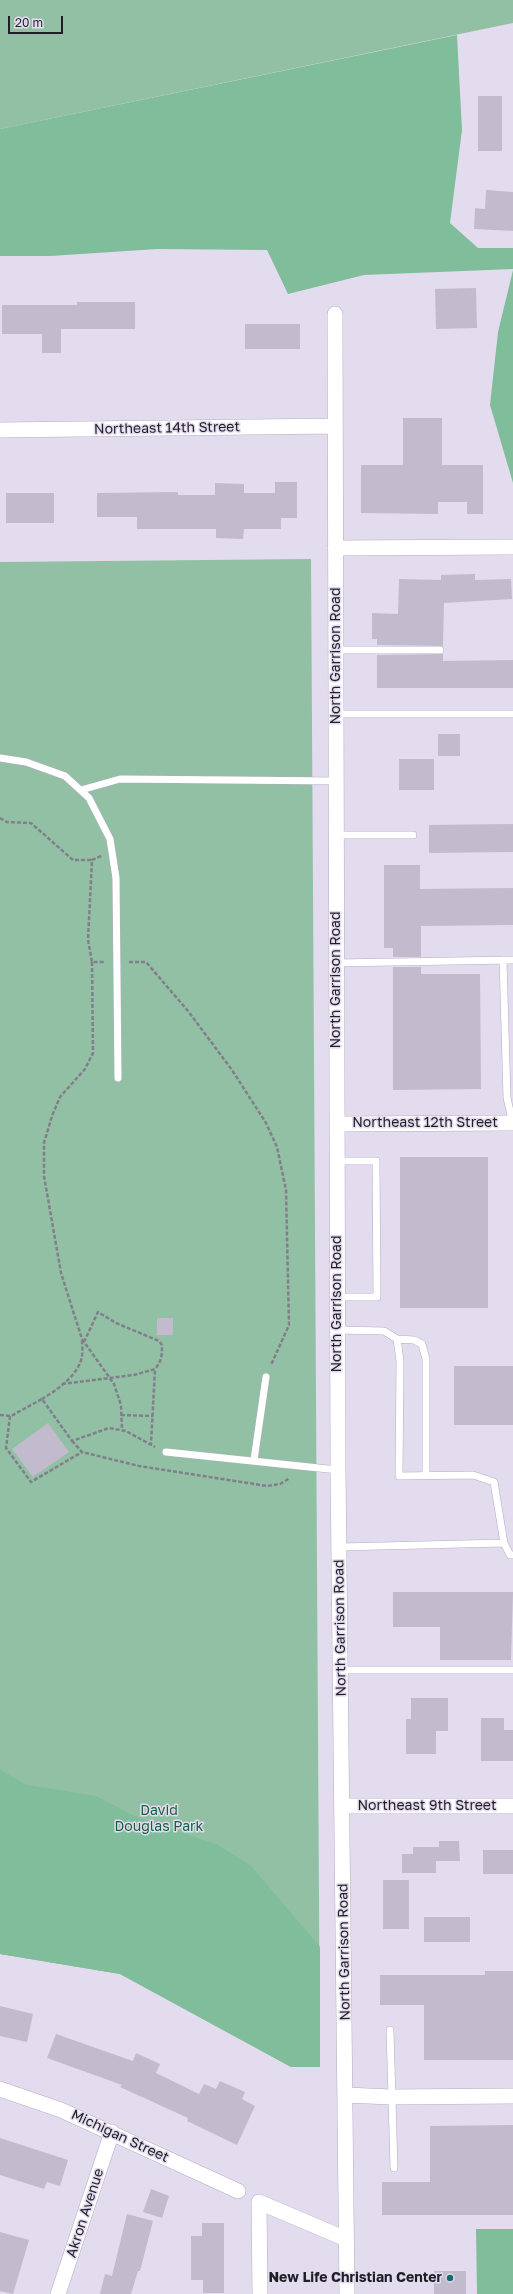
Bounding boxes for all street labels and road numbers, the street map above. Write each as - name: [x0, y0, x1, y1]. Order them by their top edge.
- street label: Northeast 14th Street: [94, 418, 240, 438]
- street label: North Garrison Road: [328, 587, 344, 725]
- street label: North Garrison Road: [328, 911, 344, 1049]
- street label: Northeast 12th Street: [352, 1115, 498, 1131]
- street label: North Garrison Road: [329, 1235, 345, 1373]
- street label: North Garrison Road: [330, 1559, 350, 1697]
- street label: Northeast 9th Street: [357, 1798, 497, 1814]
- street label: North Garrison Road: [334, 1883, 354, 2021]
- street label: Michigan Street: [68, 2106, 172, 2166]
- street label: Akron Avenue: [63, 2166, 107, 2260]

